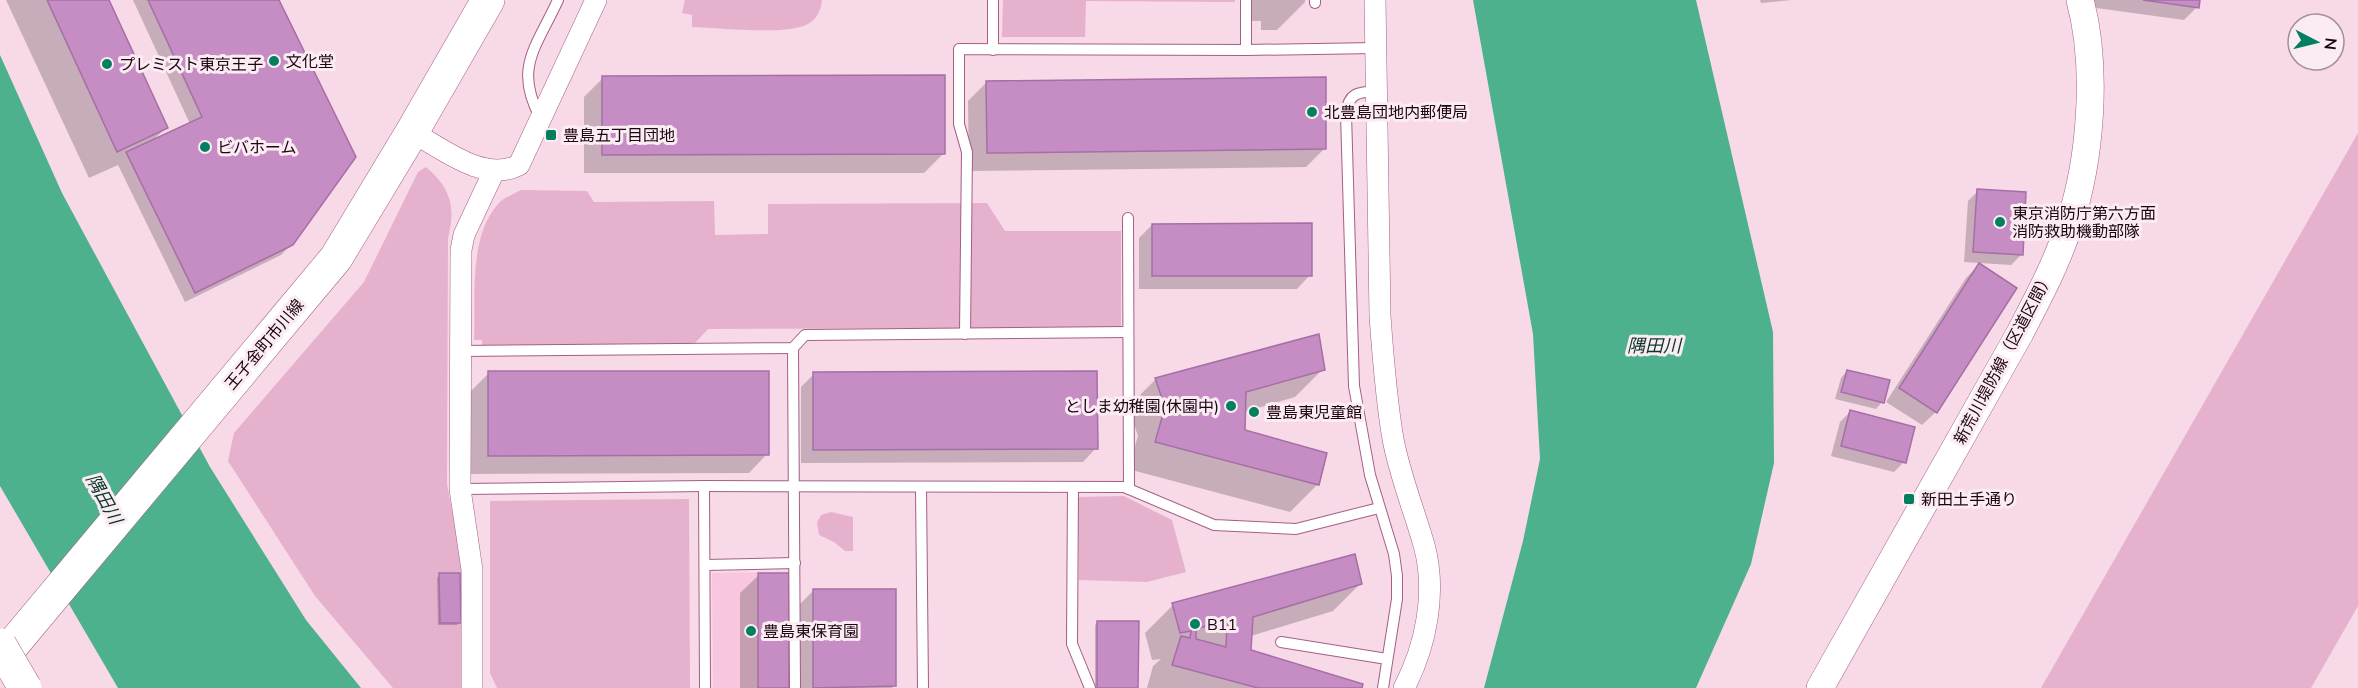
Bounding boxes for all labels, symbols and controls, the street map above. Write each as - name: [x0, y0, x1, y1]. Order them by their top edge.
- north arrow: [2286, 12, 2346, 72]
- text: N: [2318, 36, 2342, 51]
- place label: 文化堂: [286, 51, 334, 73]
- place label: プレミスト東京王子: [119, 54, 263, 76]
- marker: 文化堂: [267, 54, 281, 68]
- marker: プレミスト東京王子: [100, 57, 114, 71]
- place label: 北豊島団地内郵便局: [1324, 102, 1468, 124]
- marker: 北豊島団地内郵便局: [1305, 105, 1319, 119]
- place label: 豊島五丁目団地: [563, 125, 675, 147]
- marker: 豊島五丁目団地: [544, 128, 558, 142]
- place label: ビバホーム: [217, 137, 297, 159]
- marker: ビバホーム: [198, 140, 212, 154]
- place label: 東京消防庁第六方面 消防救助機動部隊: [2012, 203, 2156, 243]
- marker: 東京消防庁第六方面 消防救助機動部隊: [1993, 215, 2007, 229]
- street label: 新荒川堤防線（区道区間）: [1949, 269, 2059, 448]
- street label: 王子金町市川線: [220, 295, 309, 395]
- water label: 隅田川: [1627, 334, 1683, 358]
- place label: としま幼稚園(休園中): [1065, 396, 1219, 418]
- marker: としま幼稚園(休園中): [1224, 399, 1238, 413]
- place label: 豊島東児童館: [1266, 402, 1362, 424]
- marker: 豊島東児童館: [1247, 405, 1261, 419]
- water label: 隅田川: [80, 470, 129, 530]
- place label: 新田土手通り: [1921, 489, 2017, 511]
- marker: 新田土手通り: [1902, 492, 1916, 506]
- place label: B11: [1207, 614, 1237, 636]
- marker: B11: [1188, 617, 1202, 631]
- place label: 豊島東保育園: [763, 621, 859, 643]
- marker: 豊島東保育園: [744, 624, 758, 638]

